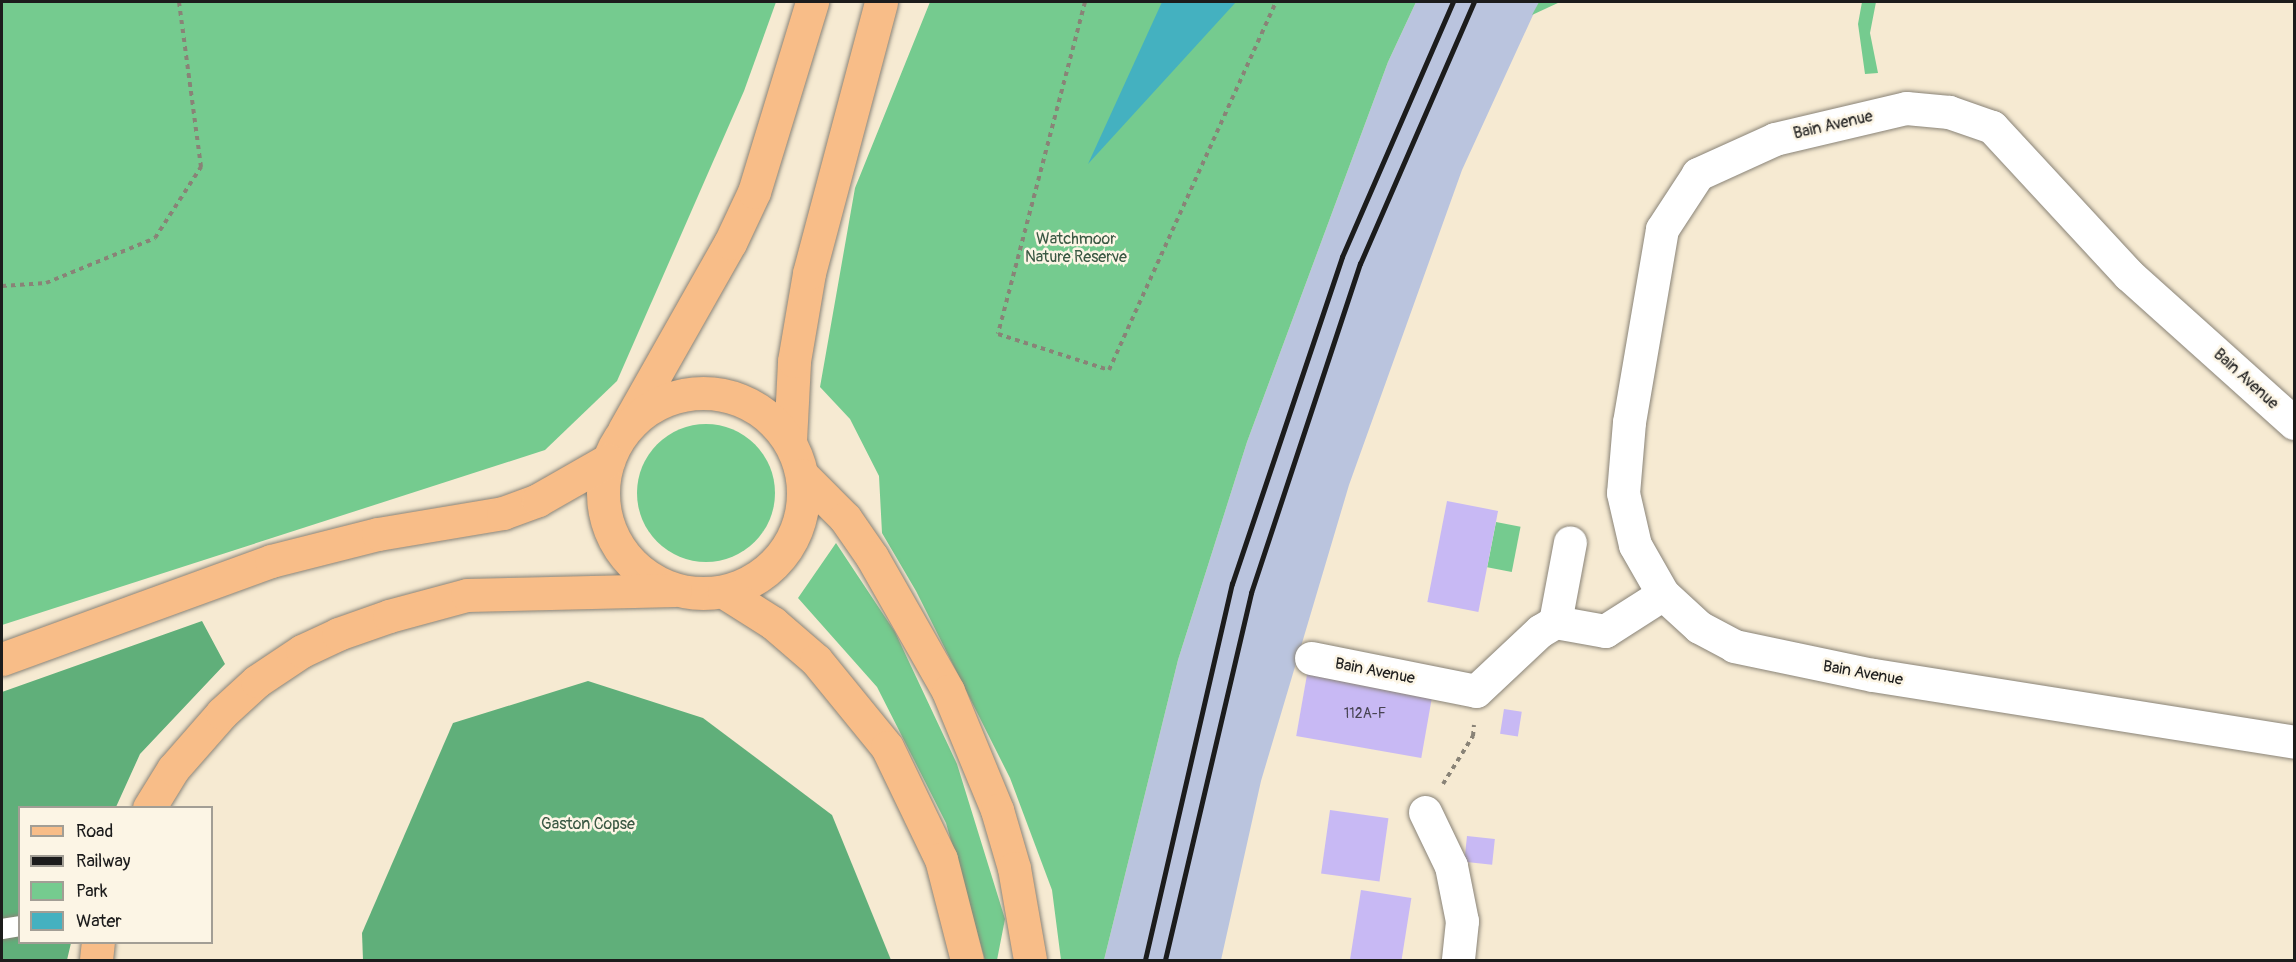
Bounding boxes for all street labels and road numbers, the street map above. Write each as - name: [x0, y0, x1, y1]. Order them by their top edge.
- street label: Bain Avenue: [1791, 107, 1875, 143]
- street label: Bain Avenue: [2210, 345, 2282, 413]
- street label: Bain Avenue: [1333, 654, 1417, 688]
- street label: Bain Avenue: [1821, 657, 1905, 689]

